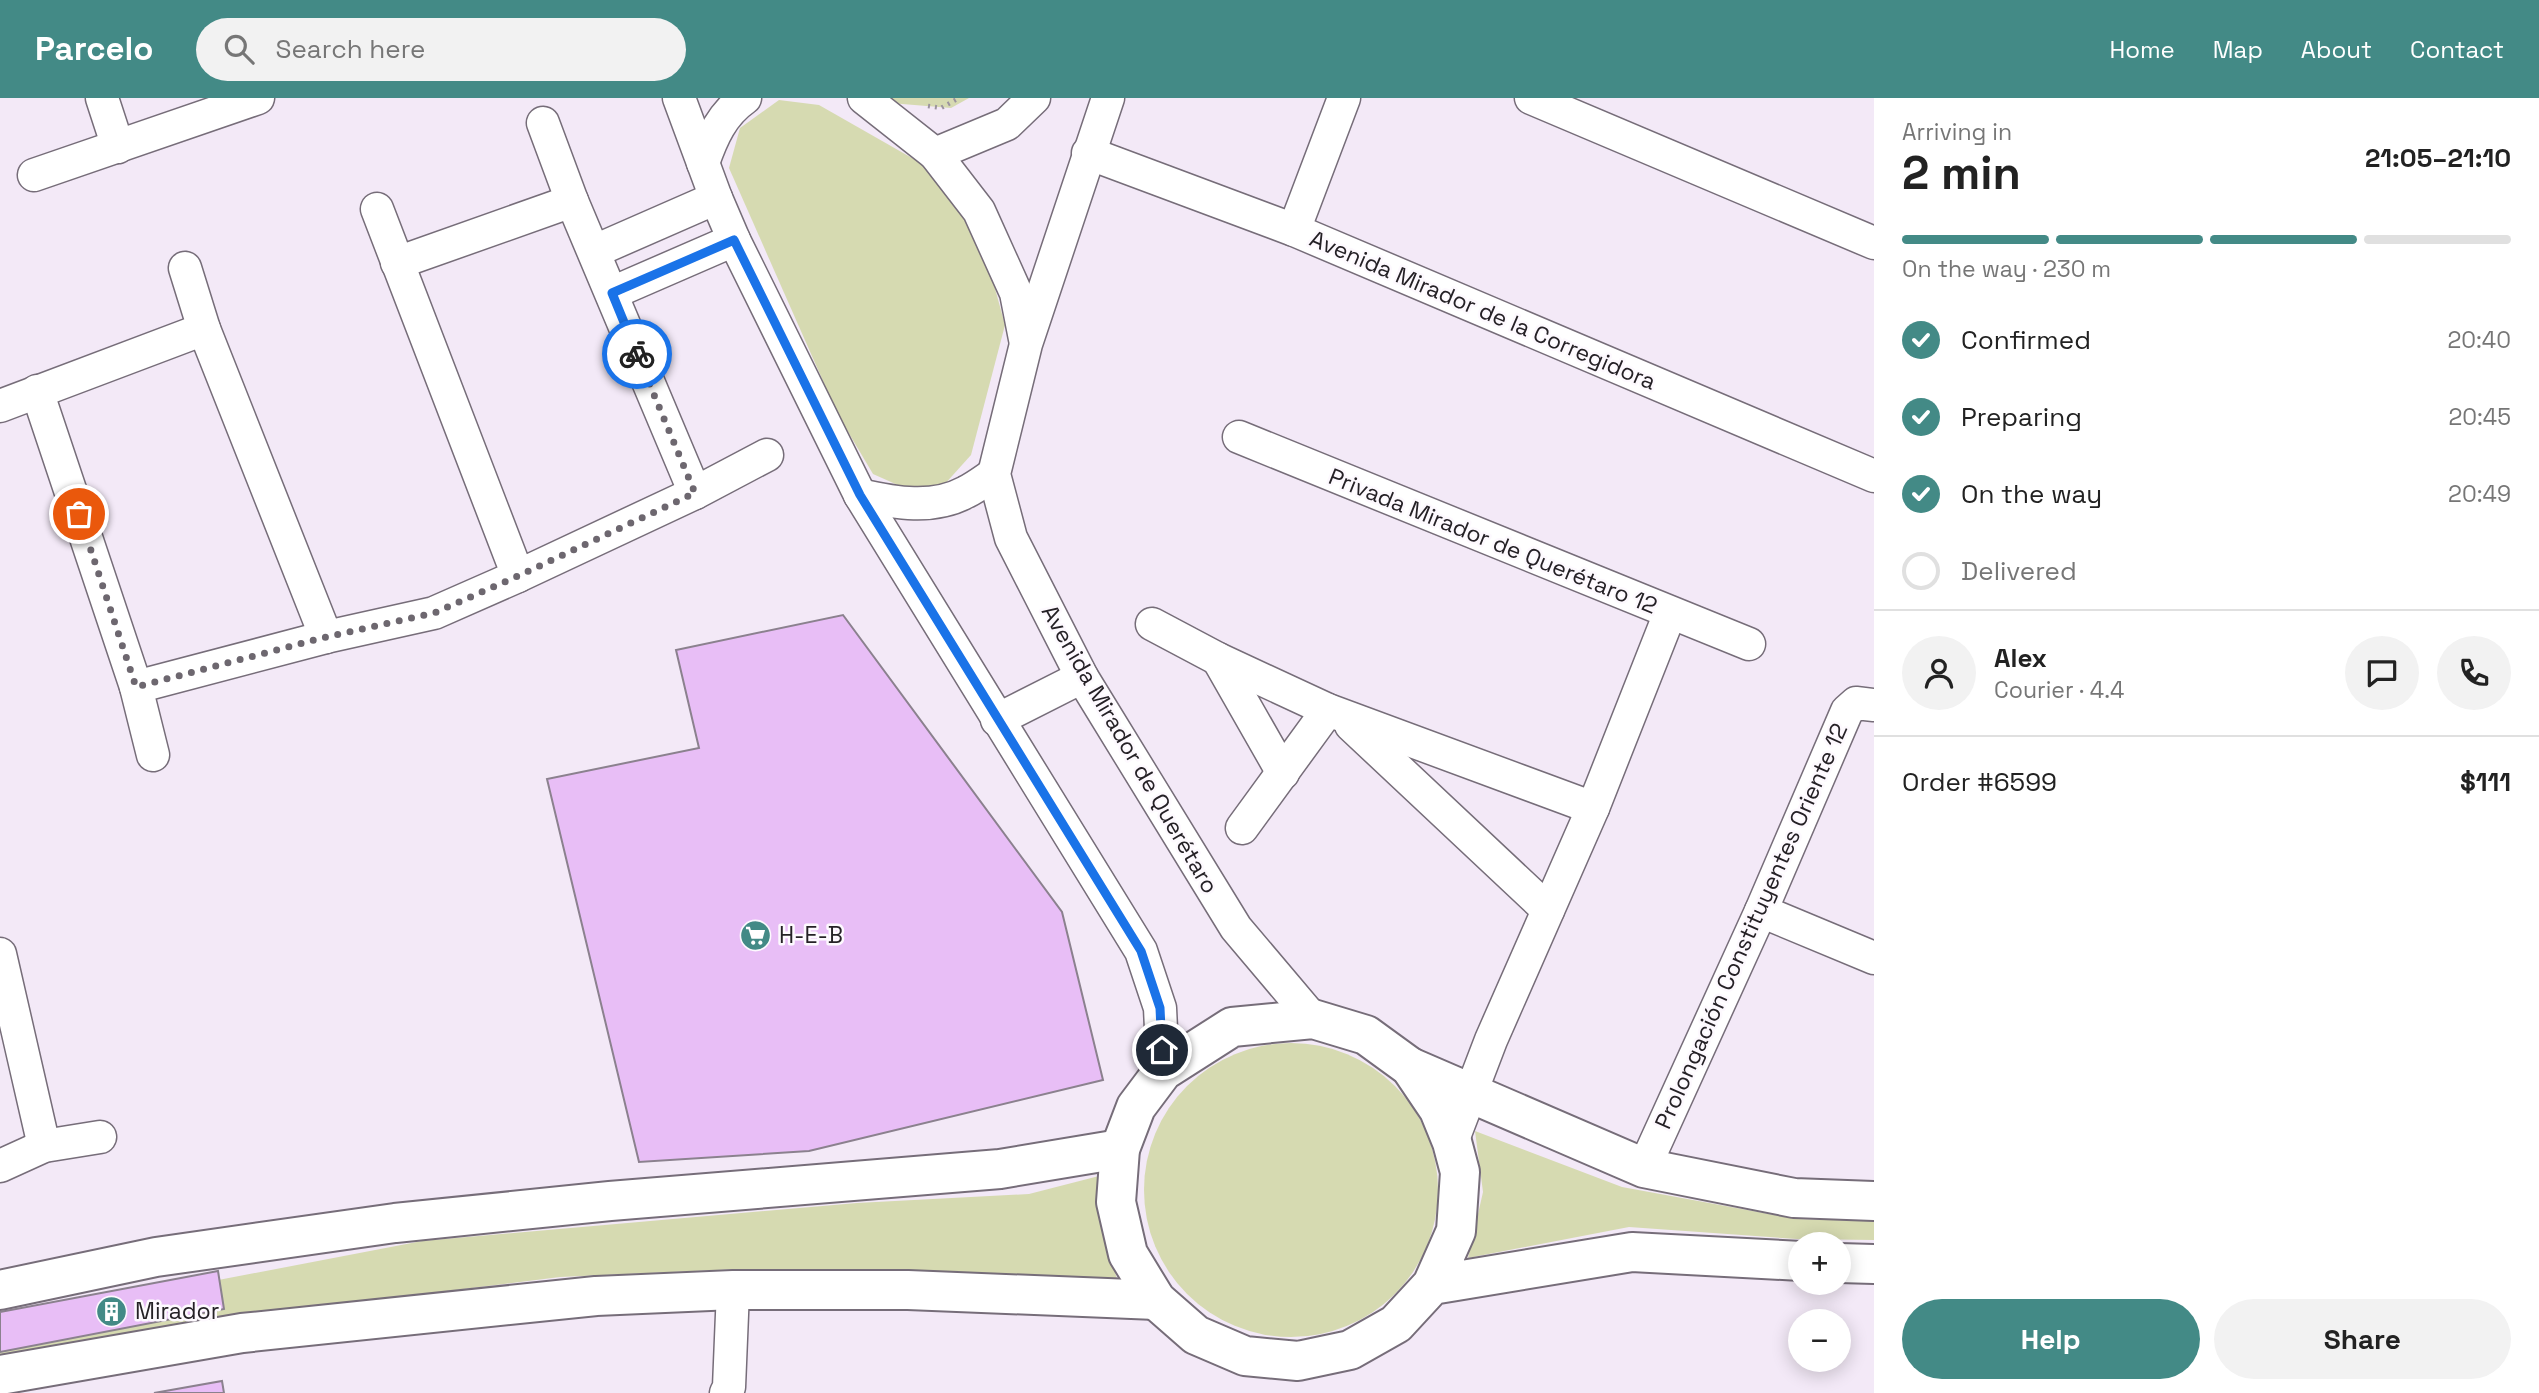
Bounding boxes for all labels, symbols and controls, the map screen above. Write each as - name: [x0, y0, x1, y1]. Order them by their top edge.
- search box: [196, 18, 686, 81]
- text: Parcelo: [35, 28, 154, 70]
- icon: search: [220, 30, 258, 68]
- text: Search here: [276, 32, 425, 66]
- text: Home: [2109, 34, 2175, 65]
- text: Map: [2213, 34, 2263, 65]
- text: About: [2301, 34, 2372, 65]
- text: Contact: [2410, 34, 2504, 65]
- text: Arriving in: [1902, 117, 2012, 147]
- text: 21:05–21:10: [2365, 141, 2511, 175]
- text: 2 min: [1902, 144, 2021, 202]
- street label: Avenida Mirador de la Corregidora: [1305, 223, 1661, 397]
- text: On the way · 230 m: [1902, 254, 2111, 284]
- courier: [602, 319, 672, 389]
- icon: check: [1902, 321, 1940, 359]
- text: Confirmed: [1961, 323, 2091, 357]
- text: 20:40: [2447, 325, 2511, 355]
- icon: bike: [618, 335, 656, 373]
- icon: check: [1902, 398, 1940, 436]
- text: Preparing: [1961, 400, 2082, 434]
- text: 20:45: [2448, 402, 2511, 432]
- street label: Privada Mirador de Querétaro 12: [1324, 461, 1662, 621]
- icon: check: [1902, 475, 1940, 513]
- text: On the way: [1961, 477, 2102, 511]
- text: 20:49: [2448, 479, 2511, 509]
- pin: [49, 484, 109, 544]
- icon: bag: [60, 495, 98, 533]
- text: Delivered: [1961, 554, 2077, 588]
- street label: Avenida Mirador de Querétaro: [1035, 599, 1225, 899]
- button: person: [1902, 636, 1976, 710]
- button: chat: [2345, 636, 2419, 710]
- button: phone: [2437, 636, 2511, 710]
- text: Alex: [1994, 641, 2047, 675]
- text: Courier · 4.4: [1994, 675, 2124, 705]
- street label: Prolongación Constituyentes Oriente 12: [1648, 719, 1854, 1133]
- text: Order #6599: [1902, 765, 2057, 799]
- text: $111: [2460, 765, 2511, 799]
- supermarket icon: H-E-B: [739, 918, 773, 952]
- place label: H-E-B: [779, 920, 843, 950]
- pin: [1132, 1020, 1192, 1080]
- icon: home: [1143, 1031, 1181, 1069]
- map controls: [1788, 1232, 1851, 1372]
- button: +: [1788, 1232, 1851, 1295]
- building icon: Mirador: [95, 1294, 129, 1328]
- place label: Mirador: [135, 1296, 219, 1326]
- button: Help: [1902, 1299, 2200, 1379]
- button: Share: [2214, 1299, 2511, 1379]
- button: −: [1788, 1309, 1851, 1372]

